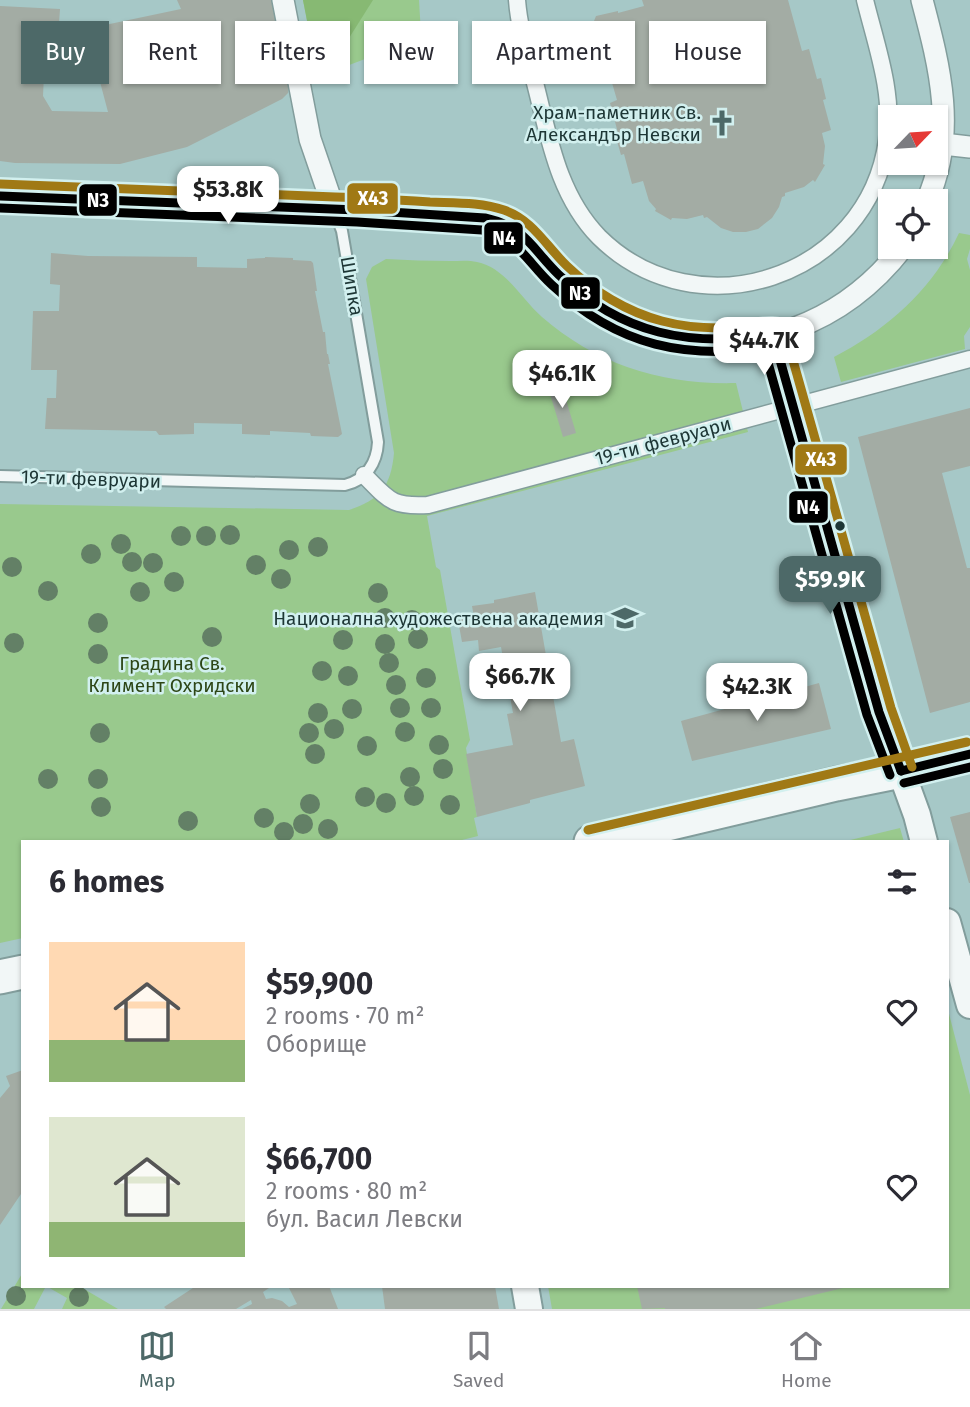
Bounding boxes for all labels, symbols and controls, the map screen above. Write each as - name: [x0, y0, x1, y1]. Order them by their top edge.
- chip: Buy: [21, 21, 109, 84]
- chip: Rent: [123, 21, 221, 84]
- chip: Filters: [235, 21, 350, 84]
- chip: New: [364, 21, 458, 84]
- chip: Apartment: [472, 21, 635, 84]
- chip: House: [649, 21, 766, 84]
- place label: Храм-паметник Св. Александър Невски: [526, 101, 701, 146]
- north arrow: [878, 105, 948, 175]
- map controls: [878, 105, 948, 259]
- church icon: Храм-паметник Св. Александър Невски: [707, 108, 737, 138]
- pin: $53.8K: [171, 166, 285, 226]
- text: $53.8K: [193, 175, 263, 203]
- line badge: X43: [346, 182, 399, 215]
- line badge: N3: [78, 183, 118, 217]
- text: X43: [357, 187, 389, 210]
- text: N3: [87, 189, 109, 212]
- button: locate: [878, 189, 948, 259]
- line badge: N4: [483, 221, 524, 255]
- text: N4: [492, 227, 516, 250]
- street label: Шипка: [335, 254, 369, 318]
- line badge: N3: [560, 276, 601, 310]
- text: N3: [569, 282, 591, 305]
- pin: $44.7K: [707, 318, 821, 377]
- text: $44.7K: [729, 326, 799, 354]
- pin: $46.1K: [505, 350, 619, 410]
- text: $46.1K: [528, 359, 596, 387]
- street label: 19-ти февруари: [592, 412, 734, 470]
- line badge: X43: [794, 443, 848, 476]
- text: X43: [805, 448, 837, 471]
- street label: 19-ти февруари: [20, 465, 162, 493]
- line badge: N4: [788, 490, 829, 524]
- text: N4: [796, 496, 820, 519]
- unlabelled marker: [833, 519, 847, 533]
- pin: $59.9K: [773, 556, 887, 616]
- text: $59.9K: [795, 565, 865, 593]
- school or university icon: Национална художествена академия: [610, 603, 640, 633]
- place label: Национална художествена академия: [273, 607, 604, 630]
- park label: Градина Св. Климент Охридски: [88, 652, 256, 697]
- pin: $66.7K: [463, 654, 577, 713]
- text: $66.7K: [485, 662, 555, 690]
- pin: $42.3K: [700, 664, 814, 723]
- text: $42.3K: [722, 672, 792, 700]
- icon: filters: [883, 863, 921, 901]
- text: 6 homes: [49, 864, 164, 900]
- text: $59,900: [266, 966, 373, 1002]
- icon: home: [105, 970, 189, 1054]
- icon: heart: [883, 993, 921, 1031]
- text: 2 rooms · 70 m²: [266, 1002, 424, 1030]
- text: Оборище: [266, 1030, 367, 1058]
- text: $66,700: [266, 1141, 372, 1177]
- icon: home: [105, 1145, 189, 1229]
- icon: heart: [883, 1168, 921, 1206]
- text: 2 rooms · 80 m²: [266, 1177, 427, 1205]
- text: бул. Васил Левски: [266, 1205, 463, 1233]
- tab: Map: [138, 1327, 176, 1392]
- tab: Saved: [453, 1327, 504, 1392]
- tab: Home: [781, 1327, 832, 1392]

